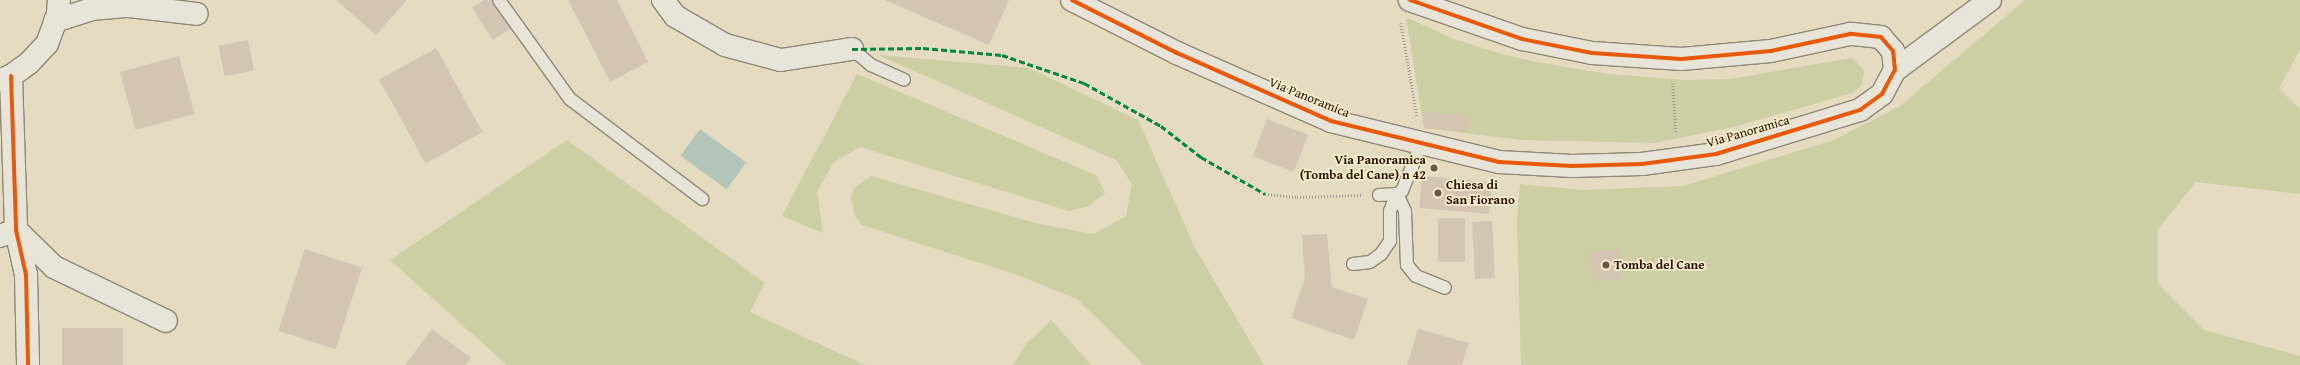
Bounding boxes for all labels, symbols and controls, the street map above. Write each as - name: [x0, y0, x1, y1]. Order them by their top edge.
- street label: Via Panoramica: [1266, 75, 1352, 121]
- street label: Via Panoramica: [1705, 113, 1791, 151]
- place label: Via Panoramica (Tomba del Cane) n 42: [1300, 153, 1426, 184]
- marker: Via Panoramica (Tomba del Cane) n 42: [1429, 163, 1439, 173]
- place label: Chiesa di San Fiorano: [1446, 178, 1515, 209]
- marker: Chiesa di San Fiorano: [1433, 188, 1443, 198]
- place label: Tomba del Cane: [1614, 257, 1705, 273]
- marker: Tomba del Cane: [1601, 260, 1611, 270]

